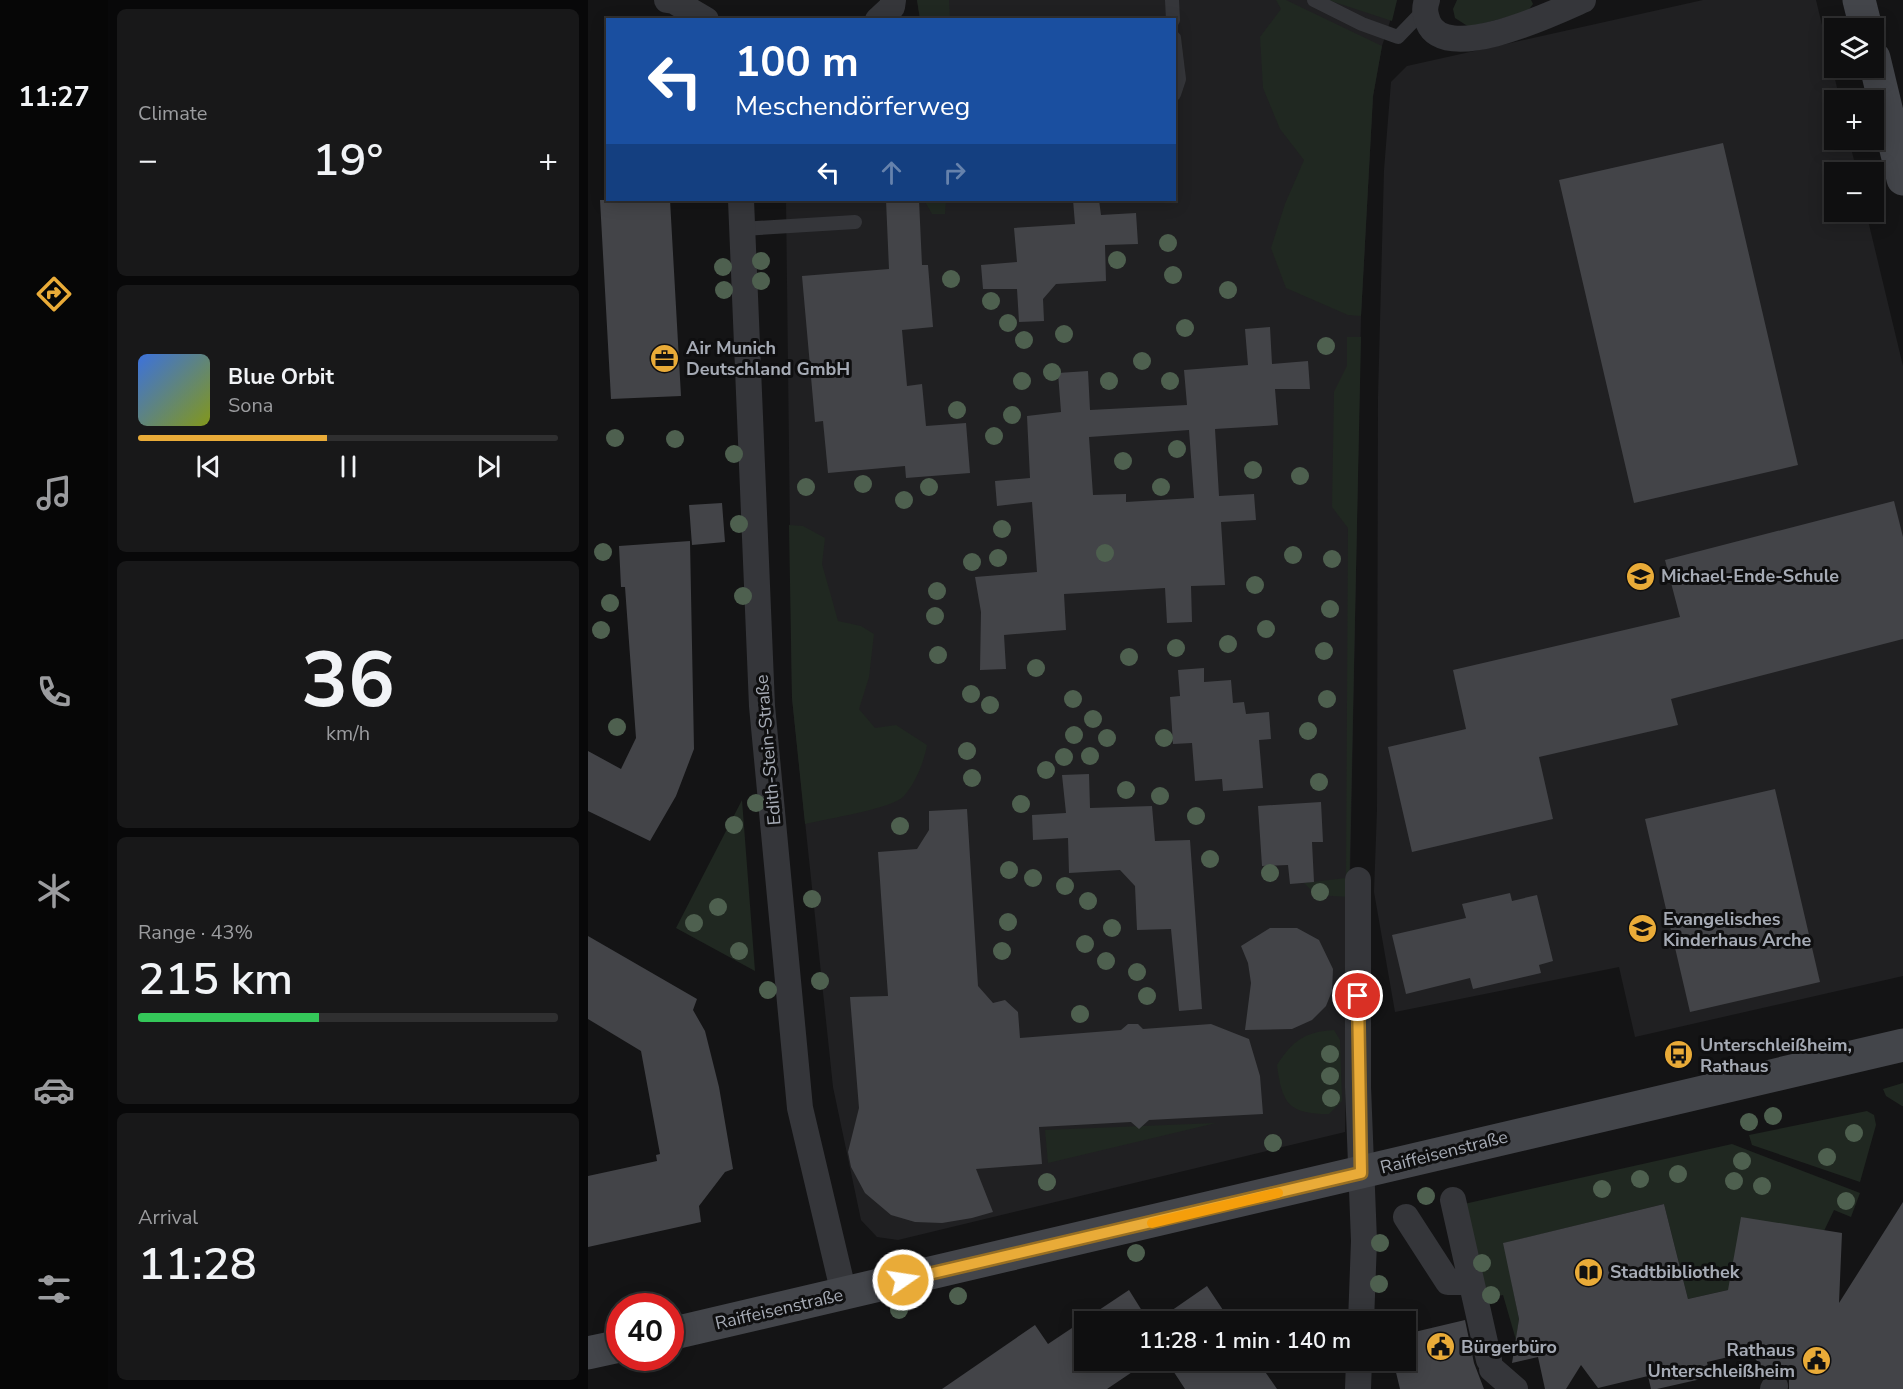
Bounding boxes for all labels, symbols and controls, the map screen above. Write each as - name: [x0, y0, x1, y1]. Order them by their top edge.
- map controls: [1824, 18, 1884, 222]
- button: layers: [1824, 18, 1884, 78]
- text: 100 m: [735, 34, 859, 91]
- icon: left: [636, 42, 714, 120]
- text: 11:27: [18, 79, 90, 116]
- text: Meschendörferweg: [735, 88, 970, 125]
- button: +: [1824, 90, 1884, 150]
- text: Climate: [138, 100, 207, 127]
- text: 19°: [313, 130, 383, 191]
- text: −: [138, 138, 158, 183]
- text: +: [538, 138, 558, 183]
- icon: left: [812, 156, 845, 189]
- icon: ahead: [875, 156, 908, 189]
- icon: right: [938, 156, 971, 189]
- button: −: [1824, 162, 1884, 222]
- icon: directions: [33, 273, 75, 315]
- place label: Air Munich Deutschland GmbH: [686, 336, 850, 381]
- office icon: Air Munich Deutschland GmbH: [649, 342, 681, 374]
- text: Blue Orbit: [228, 362, 334, 392]
- text: Sona: [228, 392, 273, 419]
- icon: previous: [192, 450, 225, 483]
- icon: pause: [332, 450, 365, 483]
- icon: next: [472, 450, 505, 483]
- icon: music: [33, 472, 75, 514]
- school or university icon: Michael-Ende-Schule: [1624, 560, 1656, 592]
- place label: Michael-Ende-Schule: [1661, 564, 1839, 588]
- text: 36: [301, 627, 395, 734]
- icon: phone: [33, 671, 75, 713]
- street label: Edith-Stein-Straße: [749, 674, 787, 826]
- text: km/h: [326, 720, 370, 747]
- icon: climate: [33, 870, 75, 912]
- place label: Evangelisches Kinderhaus Arche: [1663, 907, 1811, 952]
- school or university icon: Evangelisches Kinderhaus Arche: [1626, 913, 1658, 945]
- text: Range · 43%: [138, 919, 253, 946]
- text: 215 km: [138, 949, 293, 1010]
- pin: [1332, 970, 1383, 1021]
- icon: arrive: [1341, 979, 1374, 1012]
- place label: Unterschleißheim, Rathaus: [1700, 1033, 1852, 1078]
- bus stop icon: Unterschleißheim, Rathaus: [1663, 1039, 1695, 1071]
- icon: car: [33, 1069, 75, 1111]
- street label: Raiffeisenstraße: [1378, 1125, 1510, 1179]
- text: Arrival: [138, 1204, 198, 1231]
- text: 11:28: [138, 1234, 257, 1295]
- position arrow: [871, 1248, 935, 1312]
- library icon: Stadtbibliothek: [1573, 1256, 1605, 1288]
- place label: Stadtbibliothek: [1610, 1260, 1740, 1284]
- icon: filters: [33, 1268, 75, 1310]
- street label: Raiffeisenstraße: [713, 1283, 845, 1335]
- speed limit sign: 40: [606, 1293, 684, 1371]
- text: 11:28 · 1 min · 140 m: [1139, 1326, 1351, 1356]
- public building icon: Bürgerbüro: [1424, 1331, 1456, 1363]
- place label: Bürgerbüro: [1461, 1335, 1557, 1359]
- place label: Rathaus Unterschleißheim: [1647, 1338, 1795, 1383]
- public building icon: Rathaus Unterschleißheim: [1800, 1344, 1832, 1376]

